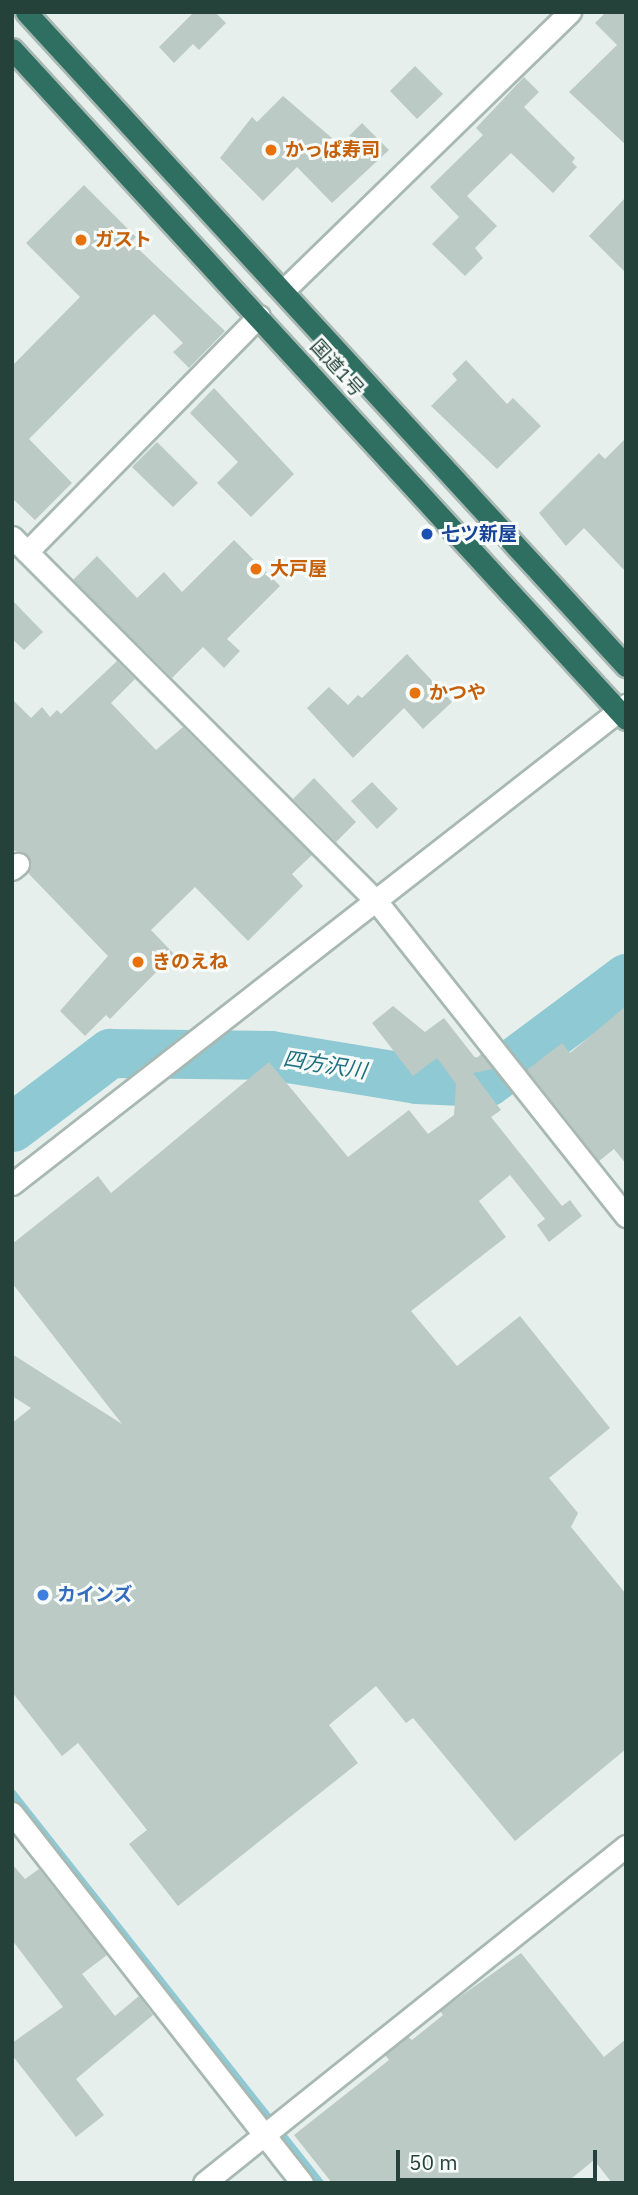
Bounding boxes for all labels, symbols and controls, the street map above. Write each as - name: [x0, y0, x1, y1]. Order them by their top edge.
- place label: かっぱ寿司: [285, 139, 380, 161]
- marker: かっぱ寿司: [263, 142, 279, 158]
- place label: ガスト: [95, 229, 152, 251]
- marker: ガスト: [73, 232, 89, 248]
- street label: 国道1号: [306, 335, 368, 401]
- place label: 七ツ新屋: [441, 523, 517, 545]
- marker: 七ツ新屋: [419, 526, 435, 542]
- place label: 大戸屋: [270, 558, 327, 580]
- marker: 大戸屋: [248, 561, 264, 577]
- place label: かつや: [429, 682, 486, 704]
- marker: かつや: [407, 685, 423, 701]
- place label: きのえね: [152, 951, 228, 973]
- marker: きのえね: [130, 954, 146, 970]
- water label: 四方沢川: [282, 1045, 368, 1083]
- place label: カインズ: [57, 1584, 133, 1606]
- marker: カインズ: [35, 1587, 51, 1603]
- scale bar: [400, 2136, 601, 2180]
- text: 50 m: [409, 2148, 458, 2176]

